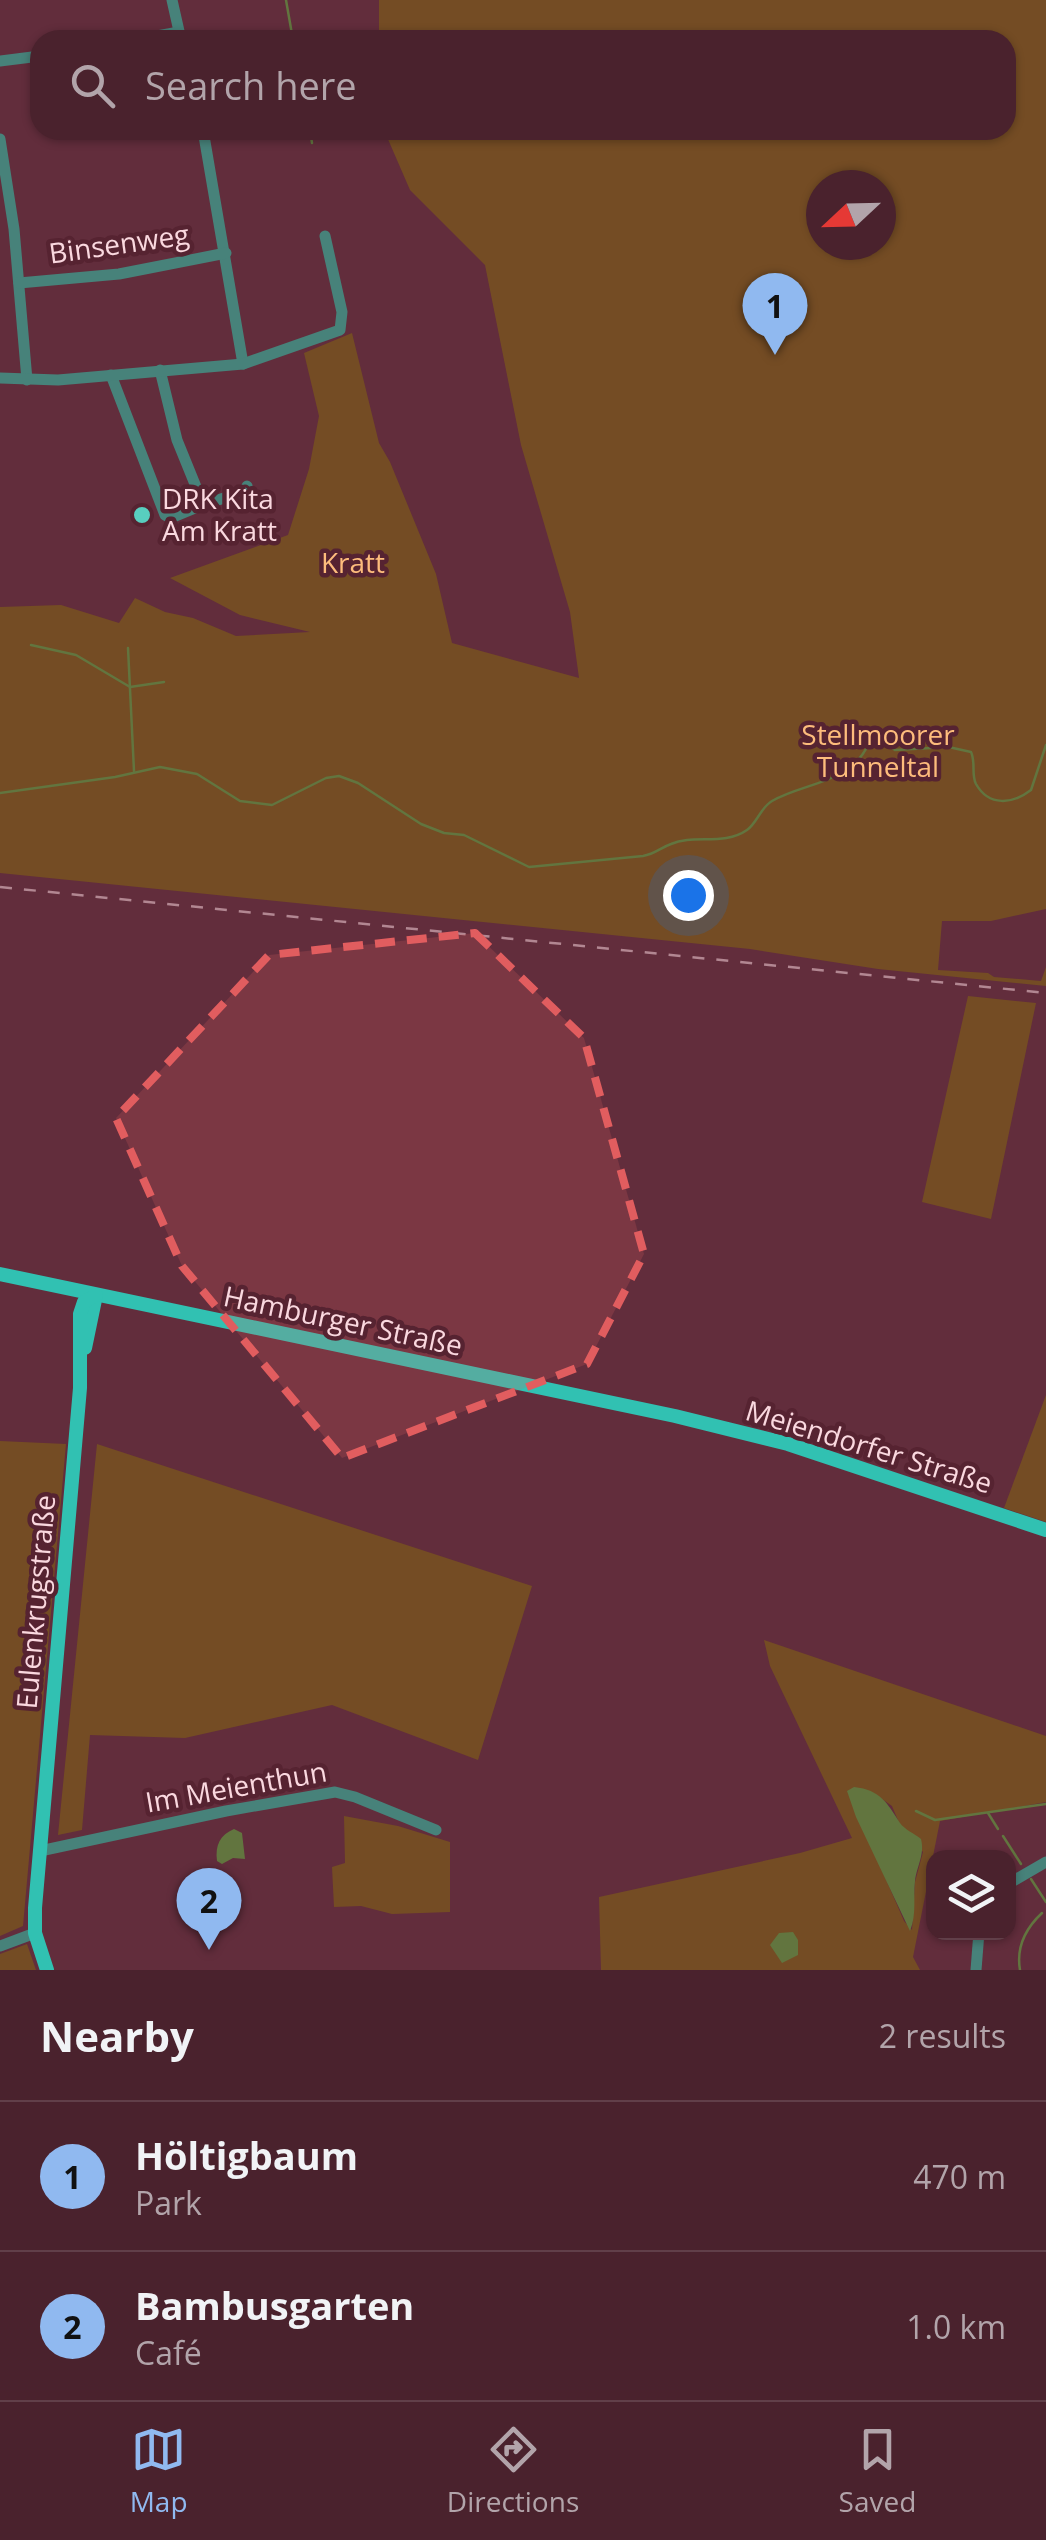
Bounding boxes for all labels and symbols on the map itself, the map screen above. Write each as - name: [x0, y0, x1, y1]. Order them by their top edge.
- north arrow: [806, 170, 896, 260]
- street label: Binsenweg: [46, 214, 191, 272]
- pin: 1: [742, 272, 808, 355]
- place label: DRK Kita Am Kratt: [162, 479, 277, 549]
- marker: DRK Kita Am Kratt: [131, 504, 153, 526]
- park label: Kratt: [321, 543, 385, 581]
- park label: Stellmoorer Tunneltal: [801, 715, 955, 785]
- your location: [663, 870, 714, 921]
- street label: Hamburger Straße: [220, 1276, 466, 1364]
- street label: Meiendorfer Straße: [742, 1391, 997, 1502]
- street label: Eulenkrugstraße: [7, 1493, 63, 1711]
- street label: Im Meienthun: [142, 1751, 329, 1821]
- pin: 2: [176, 1868, 242, 1950]

